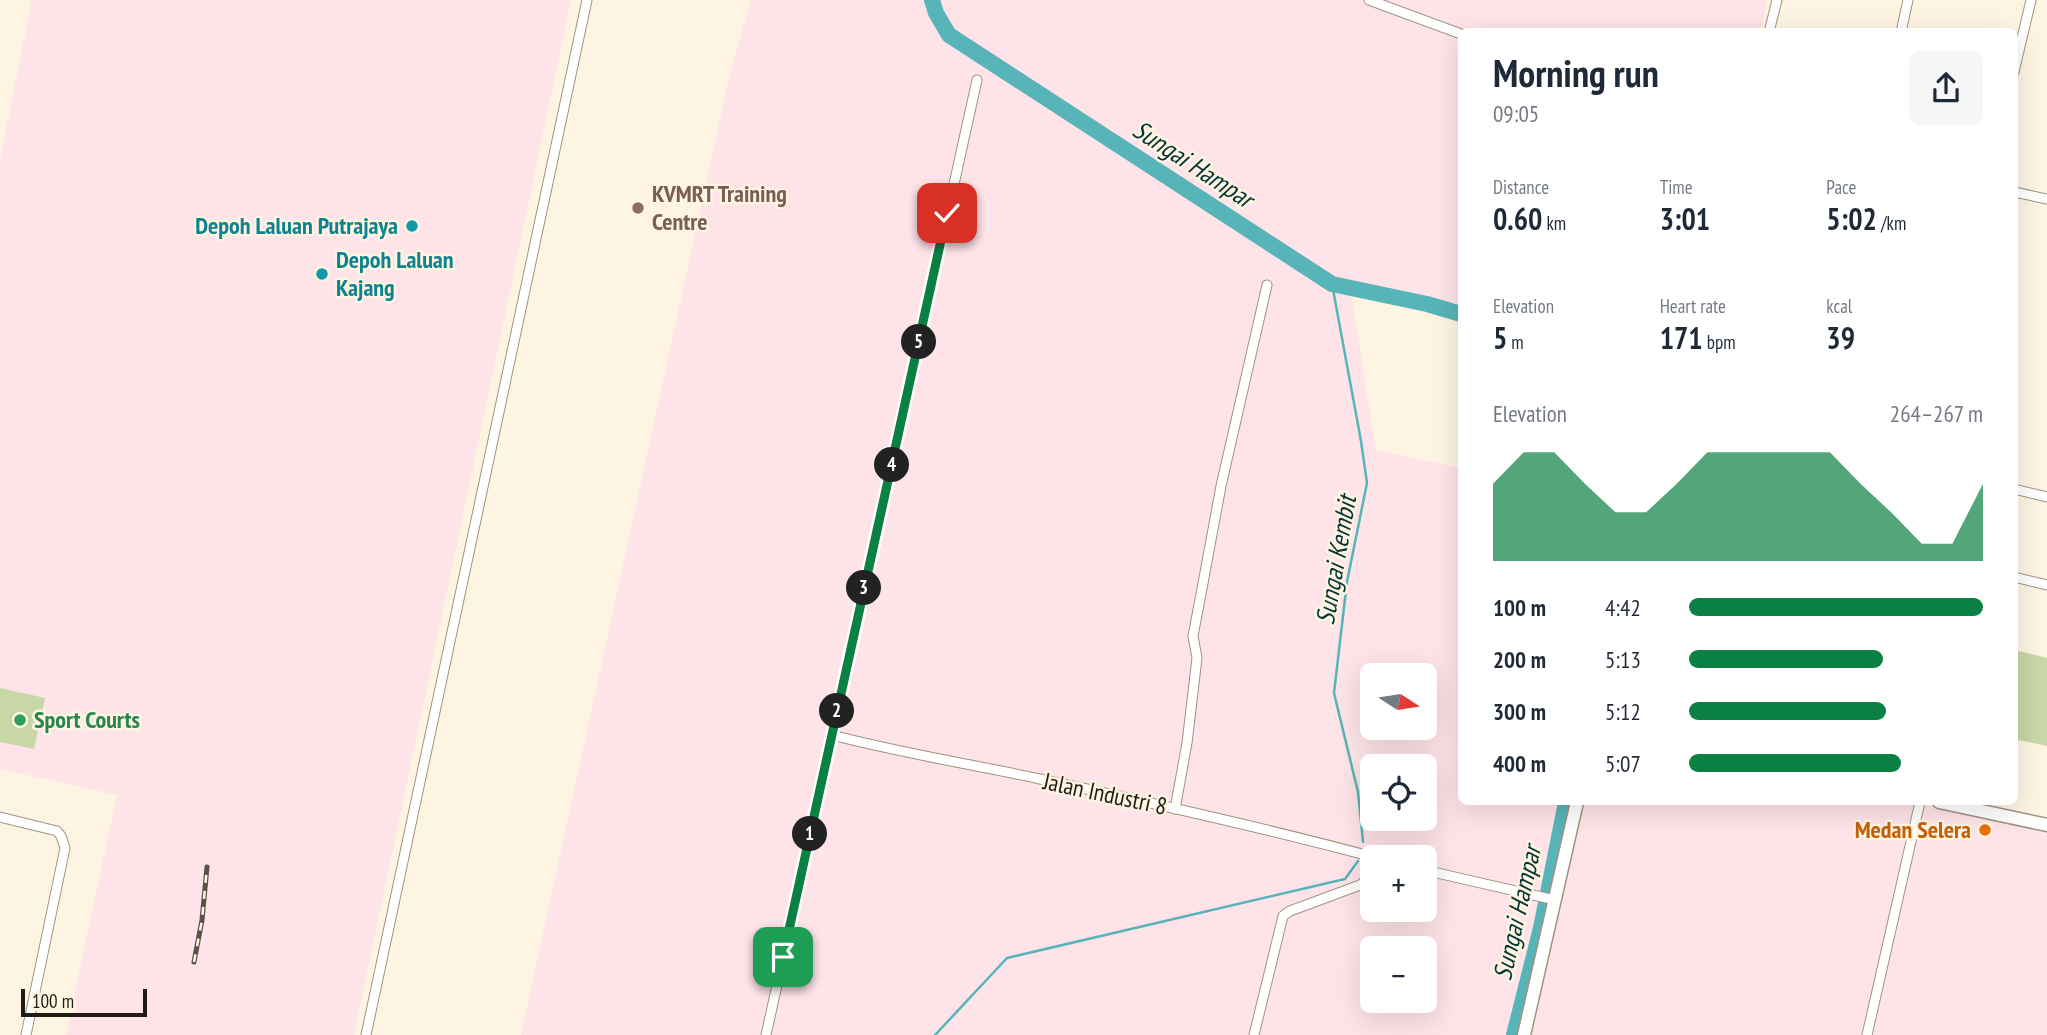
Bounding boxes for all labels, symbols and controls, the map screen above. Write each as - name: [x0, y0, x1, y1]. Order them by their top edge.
- text: Morning run: [1493, 48, 1659, 97]
- button: share: [1909, 51, 1983, 125]
- text: 09:05: [1493, 99, 1539, 128]
- water label: Sungai Hampar: [1127, 113, 1263, 217]
- text: Distance: [1493, 175, 1549, 199]
- text: Time: [1660, 175, 1693, 199]
- text: Pace: [1826, 175, 1856, 199]
- place label: KVMRT Training Centre: [652, 178, 787, 237]
- pin: [917, 183, 977, 243]
- icon: check: [928, 194, 966, 232]
- text: 0.60: [1493, 199, 1542, 238]
- text: 3:01: [1660, 199, 1710, 238]
- text: 5:02: [1826, 199, 1877, 238]
- marker: KVMRT Training Centre: [630, 200, 646, 216]
- place label: Depoh Laluan Putrajaya: [195, 210, 398, 241]
- text: km: [1542, 211, 1566, 235]
- text: /km: [1877, 211, 1906, 235]
- marker: Depoh Laluan Putrajaya: [404, 218, 420, 234]
- place label: Depoh Laluan Kajang: [336, 244, 454, 303]
- marker: Depoh Laluan Kajang: [314, 266, 330, 282]
- text: Elevation: [1493, 294, 1554, 318]
- text: Heart rate: [1660, 294, 1726, 318]
- text: kcal: [1826, 294, 1852, 318]
- text: 5: [1493, 318, 1507, 357]
- text: 171: [1660, 318, 1703, 357]
- text: 39: [1826, 318, 1855, 357]
- pin: 5: [902, 324, 936, 360]
- text: 5: [914, 329, 923, 353]
- text: m: [1507, 330, 1524, 354]
- text: bpm: [1703, 330, 1736, 354]
- text: Elevation: [1493, 399, 1567, 428]
- text: 264–267 m: [1890, 399, 1983, 428]
- pin: 4: [874, 448, 910, 482]
- text: 4: [887, 452, 896, 476]
- water label: Sungai Kembit: [1308, 490, 1364, 627]
- pin: 3: [846, 570, 882, 606]
- text: 3: [859, 575, 868, 599]
- text: 100 m: [1493, 593, 1546, 622]
- text: 4:42: [1605, 593, 1641, 622]
- text: 200 m: [1493, 645, 1546, 674]
- text: 5:13: [1605, 645, 1641, 674]
- north arrow: [1360, 663, 1437, 740]
- map controls: [1360, 663, 1437, 1013]
- pin: 2: [820, 694, 854, 728]
- text: 300 m: [1493, 697, 1546, 726]
- text: 5:12: [1605, 697, 1641, 726]
- text: 2: [832, 698, 841, 722]
- place label: Sport Courts: [34, 704, 140, 735]
- marker: Sport Courts: [12, 712, 28, 728]
- text: 400 m: [1493, 749, 1546, 778]
- text: 5:07: [1605, 749, 1641, 778]
- button: locate: [1360, 754, 1437, 831]
- street label: Jalan Industri 8: [1040, 765, 1170, 822]
- place label: Medan Selera: [1855, 814, 1971, 845]
- pin: 1: [792, 816, 828, 852]
- text: 1: [805, 821, 814, 845]
- marker: Medan Selera: [1977, 822, 1993, 838]
- water label: Sungai Hampar: [1485, 839, 1549, 983]
- button: +: [1360, 845, 1437, 922]
- pin: [753, 927, 813, 987]
- button: −: [1360, 936, 1437, 1013]
- icon: arrive: [764, 938, 802, 976]
- scale bar: [21, 986, 147, 1018]
- text: 100 m: [32, 989, 74, 1013]

